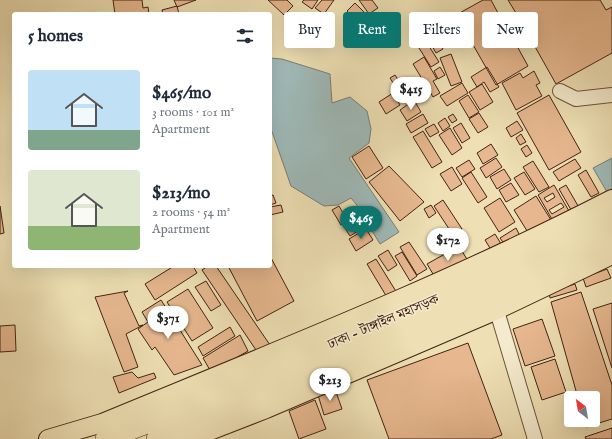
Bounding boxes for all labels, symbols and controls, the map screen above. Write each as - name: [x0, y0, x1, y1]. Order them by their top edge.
- chip: Buy: [284, 12, 335, 48]
- chip: Rent: [343, 12, 401, 48]
- chip: Filters: [409, 12, 474, 48]
- chip: New: [482, 12, 538, 48]
- icon: filters: [234, 25, 256, 47]
- text: 5 homes: [28, 26, 83, 47]
- pin: $415: [387, 77, 435, 111]
- text: $415: [399, 81, 423, 98]
- text: $465/mo: [152, 83, 211, 104]
- icon: home: [60, 86, 108, 134]
- text: 3 rooms · 101 m²: [152, 104, 234, 121]
- text: Apartment: [152, 121, 210, 138]
- text: $213/mo: [152, 183, 210, 204]
- icon: home: [60, 186, 108, 234]
- text: 2 rooms · 54 m²: [152, 204, 230, 221]
- pin: $465: [337, 206, 385, 240]
- text: $465: [349, 210, 373, 227]
- text: Apartment: [152, 221, 210, 238]
- pin: $172: [424, 228, 472, 262]
- text: $172: [436, 232, 460, 249]
- street label: ঢাকা - টাঙ্গাইল মহাসড়ক: [324, 289, 443, 354]
- pin: $371: [144, 306, 192, 340]
- text: $371: [157, 310, 179, 327]
- pin: $213: [306, 368, 354, 402]
- text: $213: [319, 372, 342, 389]
- north arrow: [564, 391, 600, 427]
- map controls: [564, 391, 600, 427]

